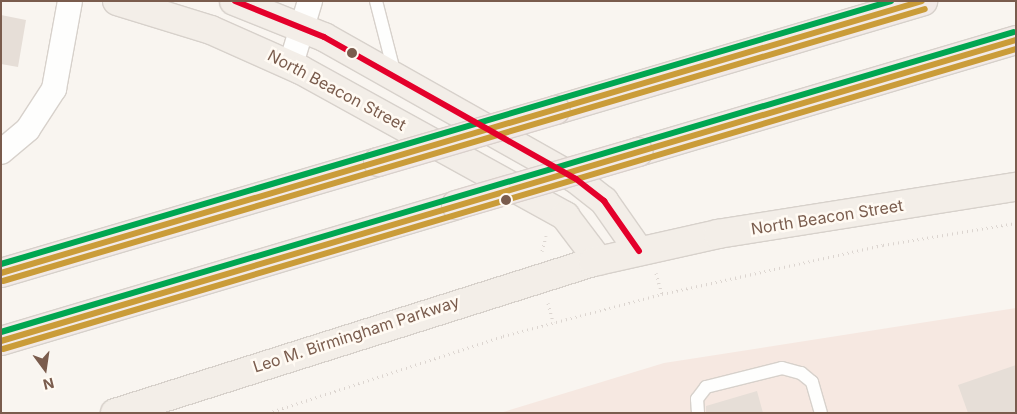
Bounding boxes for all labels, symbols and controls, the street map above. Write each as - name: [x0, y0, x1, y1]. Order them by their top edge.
- street label: North Beacon Street: [265, 45, 409, 135]
- unlabelled marker: [347, 48, 357, 58]
- unlabelled marker: [501, 195, 511, 205]
- street label: North Beacon Street: [750, 195, 904, 239]
- street label: Leo M. Birmingham Parkway: [250, 292, 462, 376]
- north arrow: [20, 344, 70, 394]
- text: N: [42, 374, 56, 394]

